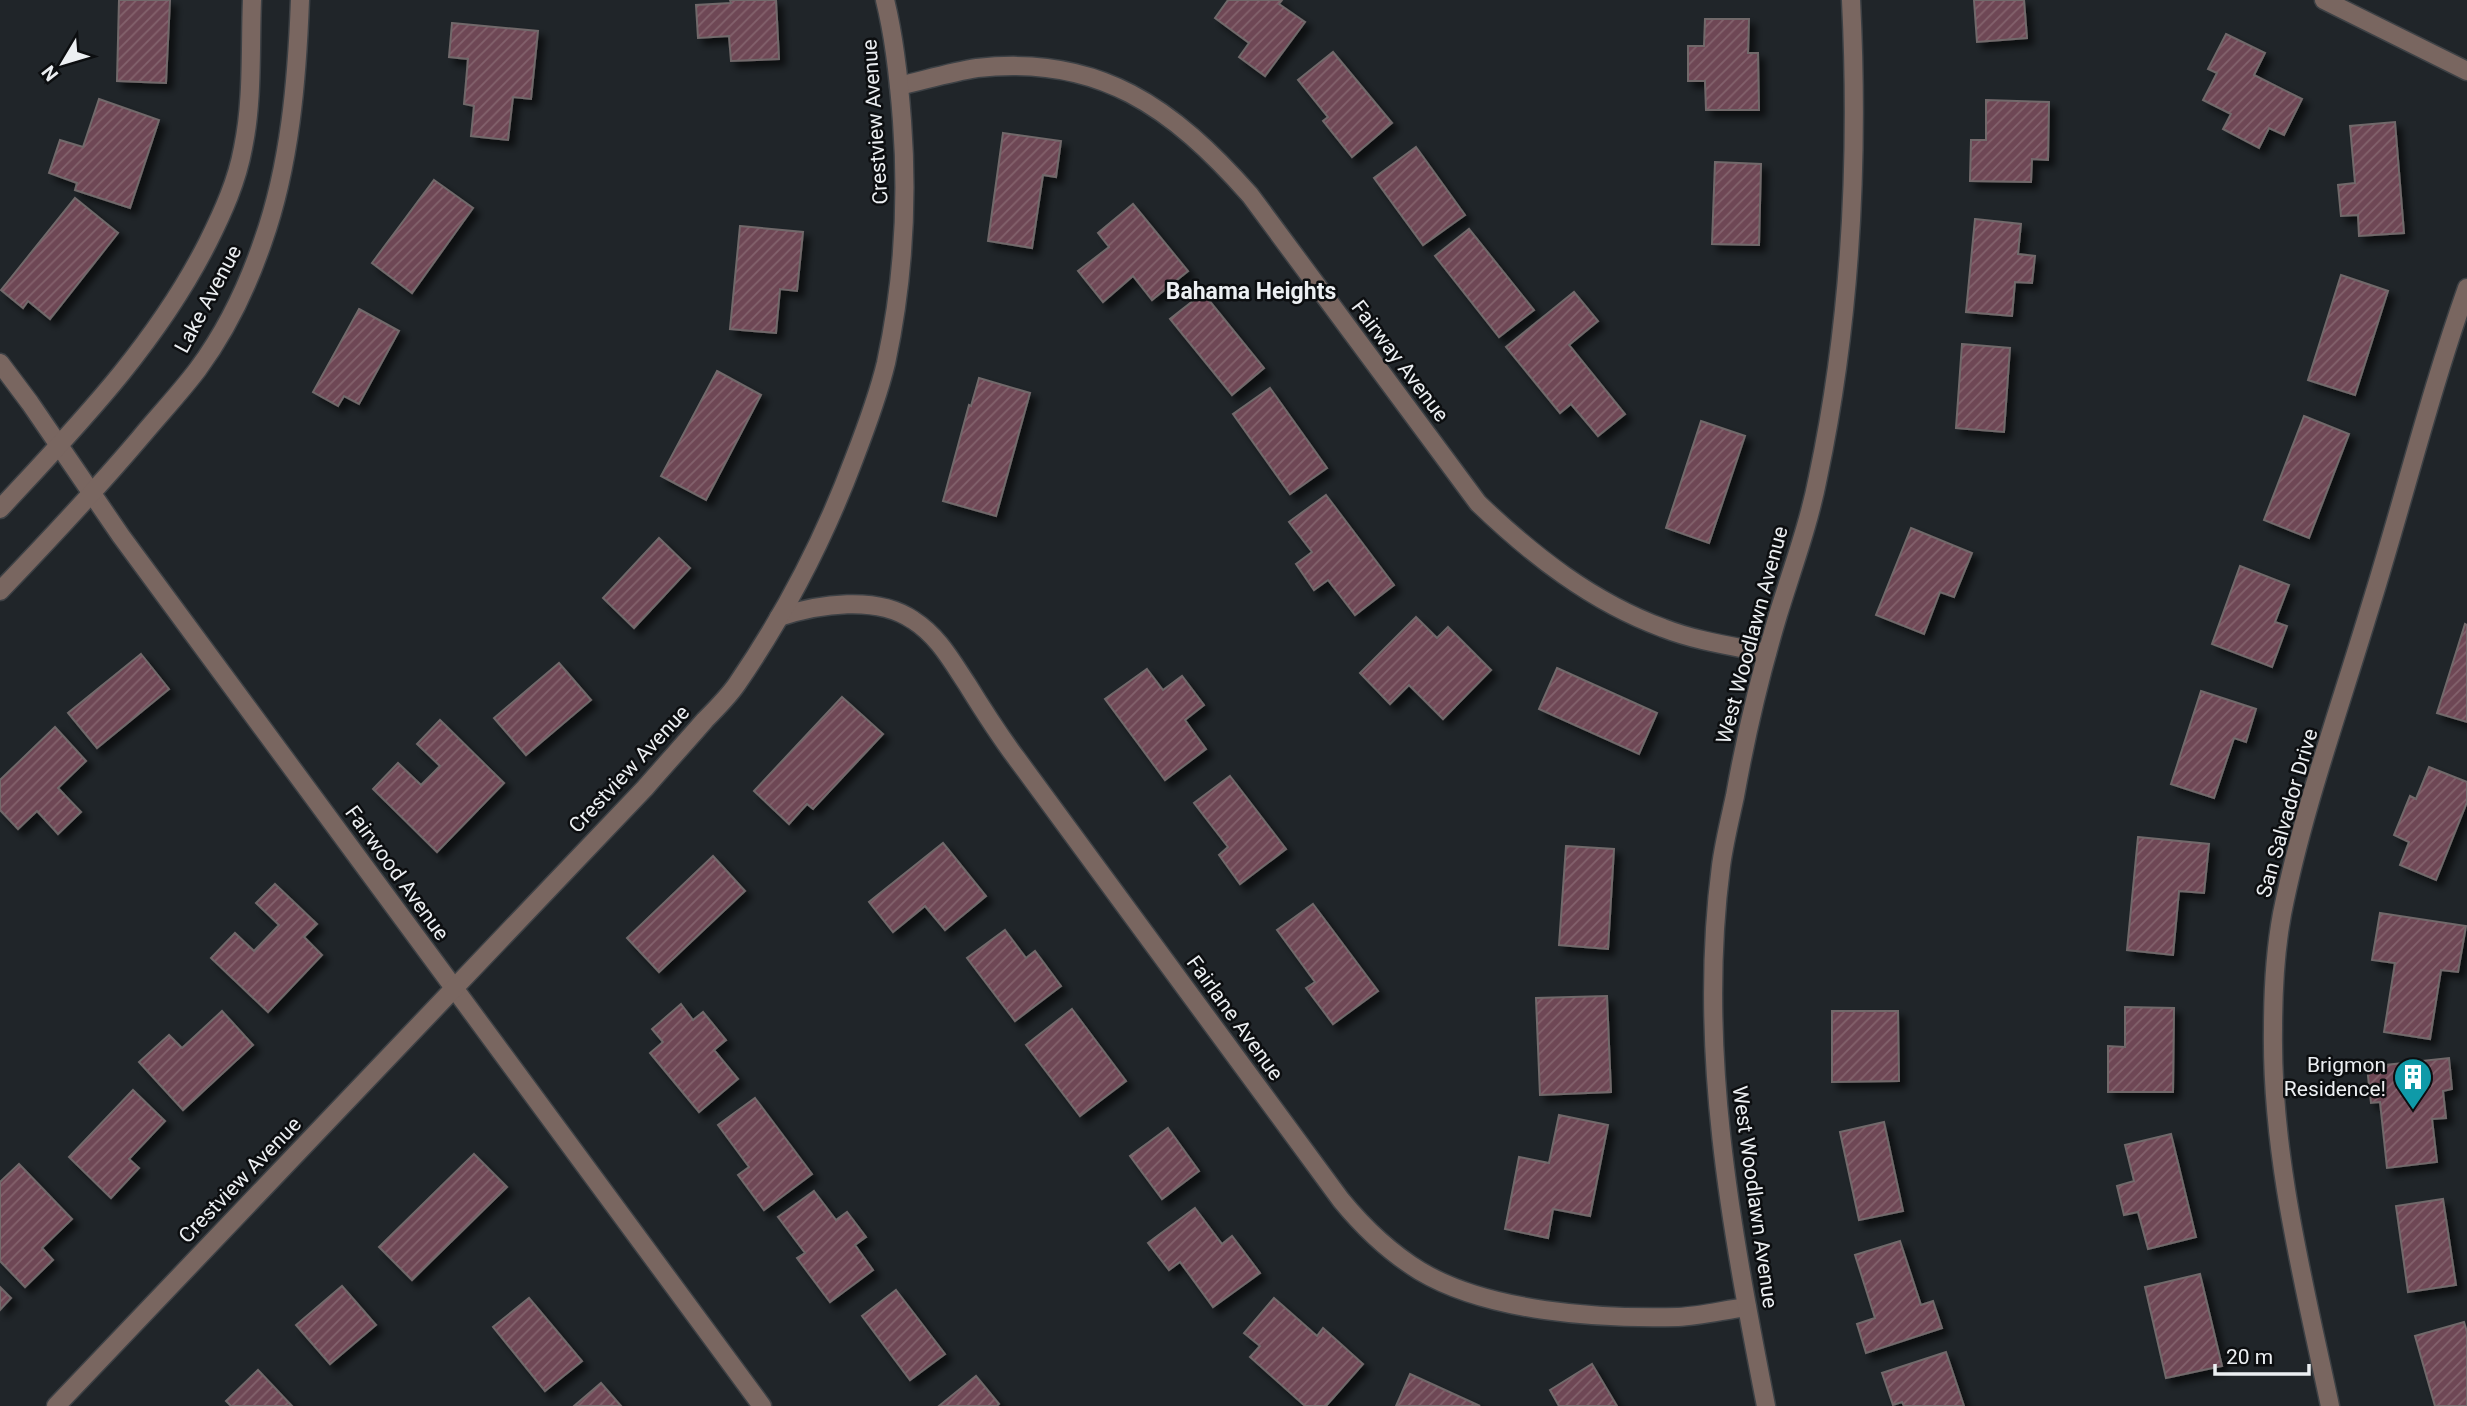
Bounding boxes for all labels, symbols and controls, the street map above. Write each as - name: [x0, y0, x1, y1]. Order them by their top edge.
- north arrow: [28, 28, 98, 98]
- street label: Crestview Avenue: [857, 39, 893, 205]
- text: N: [37, 61, 63, 86]
- street label: Lake Avenue: [170, 241, 246, 357]
- district label: Bahama Heights: [1166, 278, 1336, 305]
- street label: Fairway Avenue: [1346, 295, 1454, 427]
- street label: West Woodlawn Avenue: [1711, 524, 1793, 746]
- street label: Crestview Avenue: [564, 700, 694, 838]
- street label: San Salvador Drive: [2251, 726, 2323, 900]
- street label: Fairwood Avenue: [340, 801, 454, 945]
- street label: Fairlane Avenue: [1182, 951, 1288, 1085]
- place label: Brigmon Residence!: [2284, 1053, 2386, 1101]
- building icon: Brigmon Residence!: [2392, 1056, 2434, 1111]
- street label: West Woodlawn Avenue: [1728, 1084, 1782, 1310]
- street label: Crestview Avenue: [174, 1112, 306, 1248]
- scale bar: [2215, 1332, 2310, 1376]
- text: 20 m: [2226, 1345, 2273, 1369]

